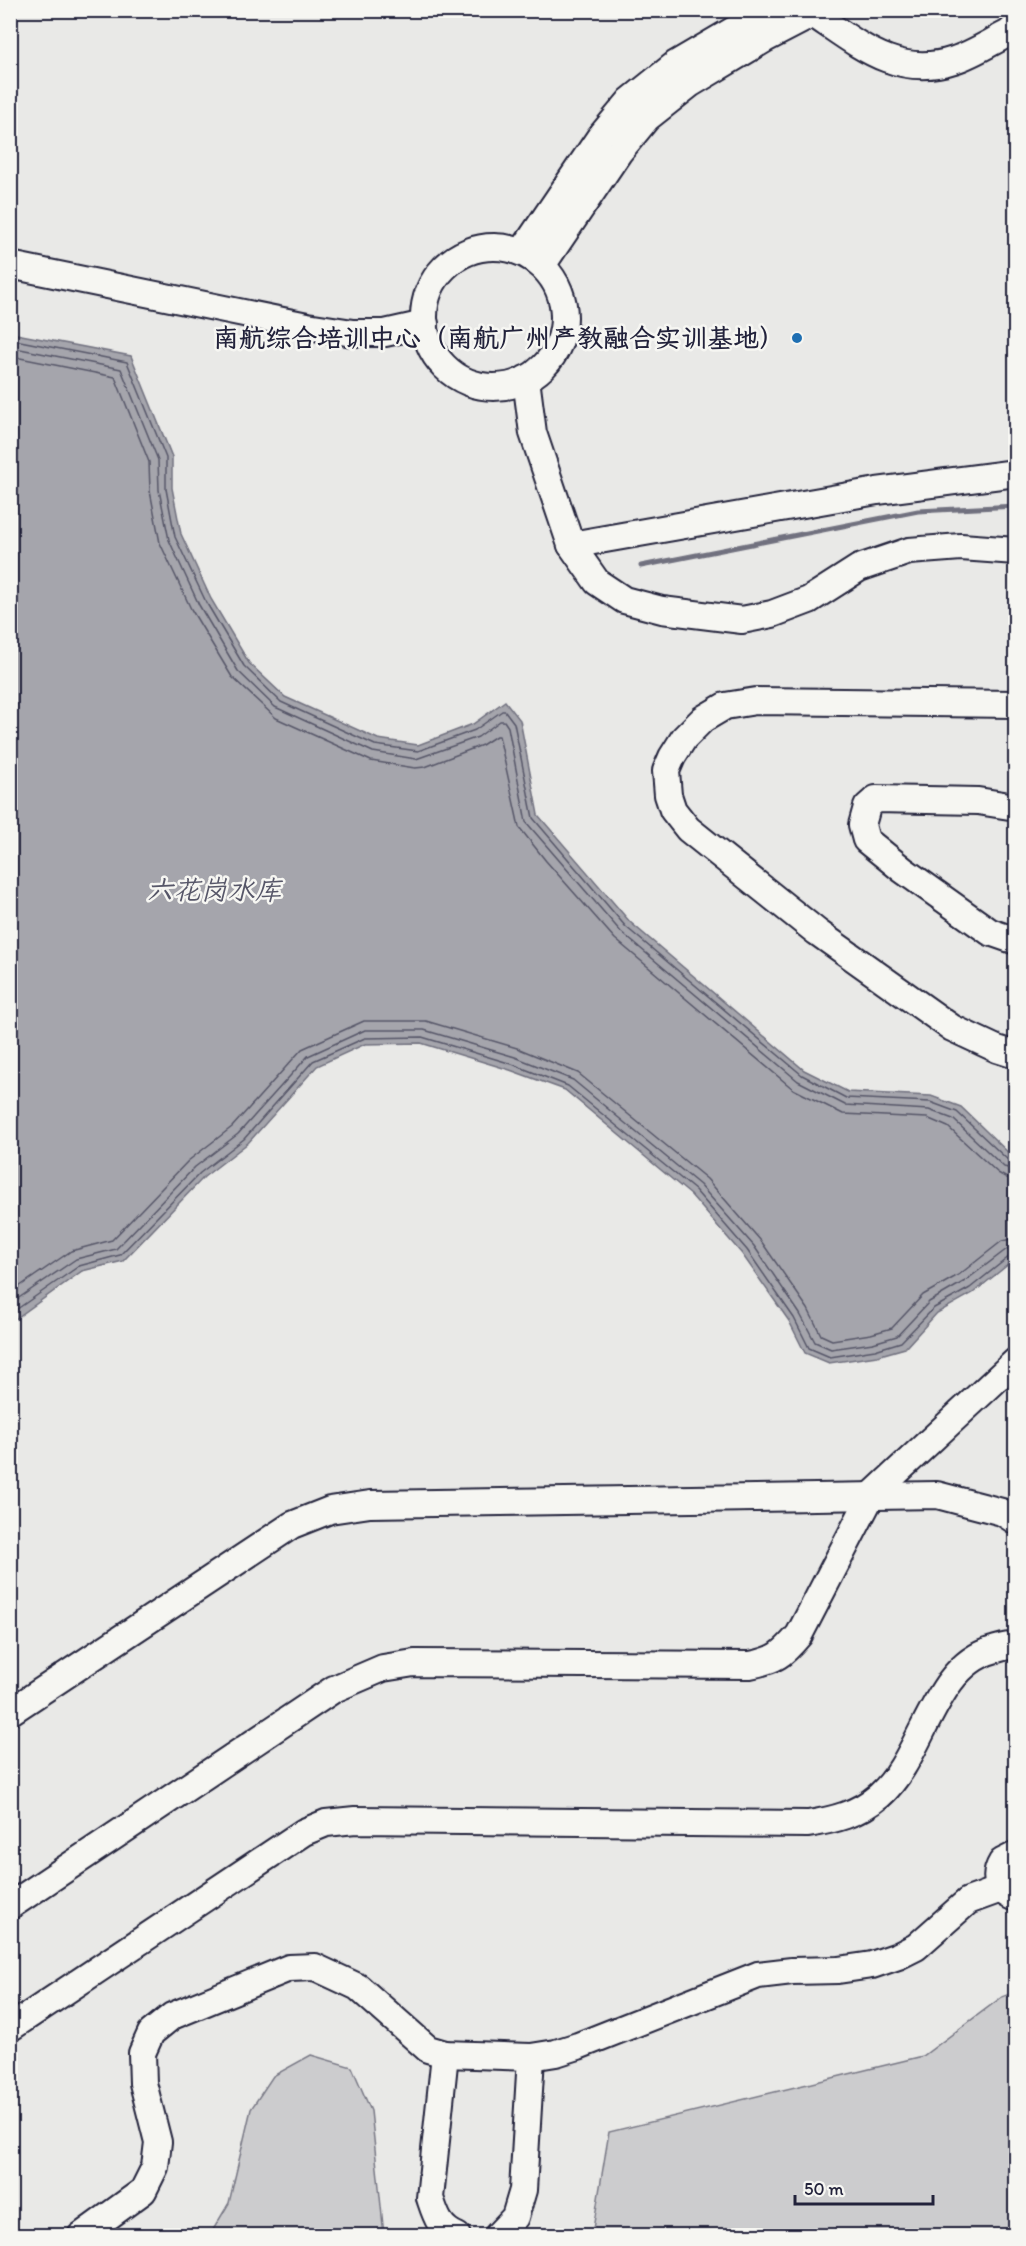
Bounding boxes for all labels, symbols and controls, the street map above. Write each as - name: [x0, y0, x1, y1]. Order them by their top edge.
- place label: 南航综合培训中心（南航广州产教融合实训基地）: [213, 322, 785, 354]
- marker: 南航综合培训中心（南航广州产教融合实训基地）: [790, 331, 804, 345]
- water label: 六花岗水库: [147, 873, 283, 906]
- scale bar: [795, 2168, 933, 2206]
- text: 50 m: [804, 2178, 844, 2200]

